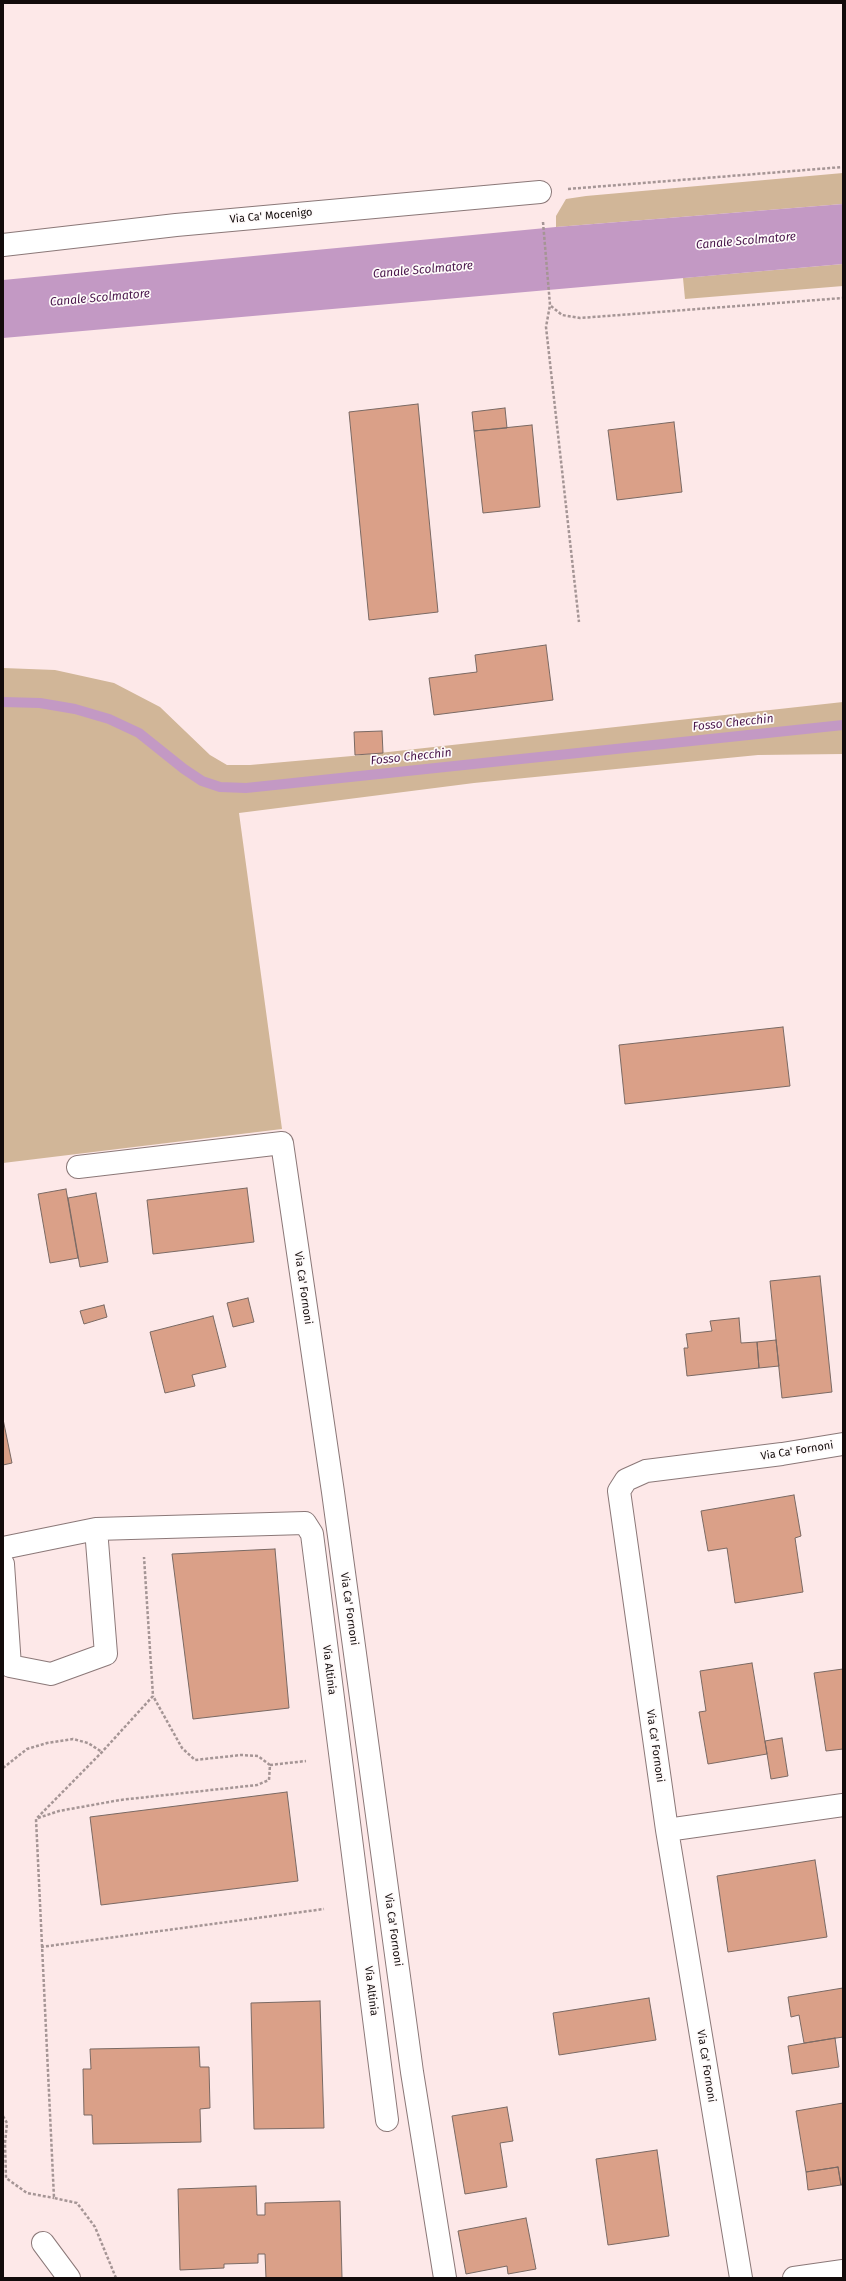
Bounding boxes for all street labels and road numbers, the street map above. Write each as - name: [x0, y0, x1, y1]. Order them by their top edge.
- street label: Via Ca' Mocenigo: [229, 206, 313, 226]
- street label: Via Ca' Fornoni: [291, 1251, 315, 1325]
- street label: Via Ca' Fornoni: [760, 1439, 834, 1463]
- street label: Via Ca' Fornoni: [337, 1572, 361, 1646]
- street label: Via Altinia: [319, 1644, 339, 1696]
- street label: Via Ca' Fornoni: [643, 1709, 667, 1783]
- street label: Via Ca' Fornoni: [381, 1893, 405, 1967]
- street label: Via Altinia: [361, 1965, 381, 2017]
- street label: Via Ca' Fornoni: [694, 2029, 718, 2103]

